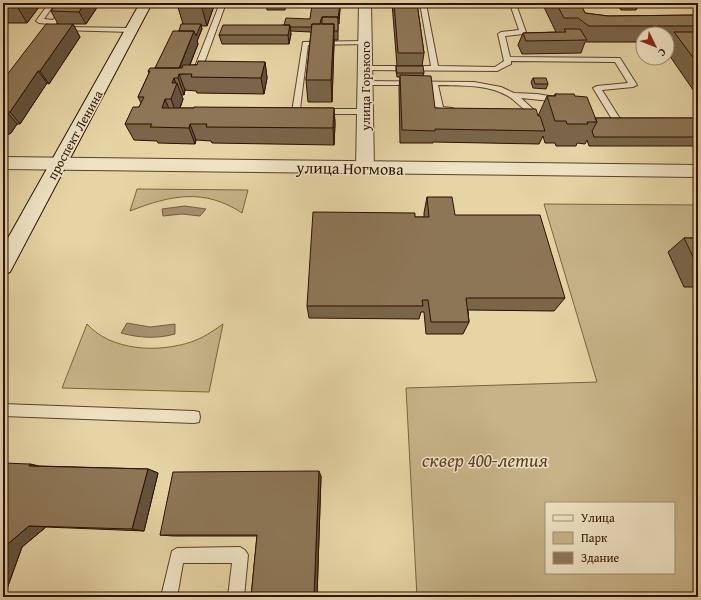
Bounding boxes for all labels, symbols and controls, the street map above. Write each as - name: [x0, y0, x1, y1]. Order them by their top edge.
- north arrow: [635, 26, 675, 66]
- street label: улица Горького: [356, 41, 375, 132]
- text: С: [654, 45, 670, 61]
- street label: проспект Ленина: [43, 86, 108, 183]
- street label: улица Ногмова: [295, 155, 404, 181]
- park label: сквер 400-летия: [422, 446, 548, 474]
- legend: [545, 502, 675, 574]
- text: Улица: [581, 509, 615, 526]
- text: Парк: [581, 529, 608, 546]
- text: Здание: [581, 549, 620, 566]

